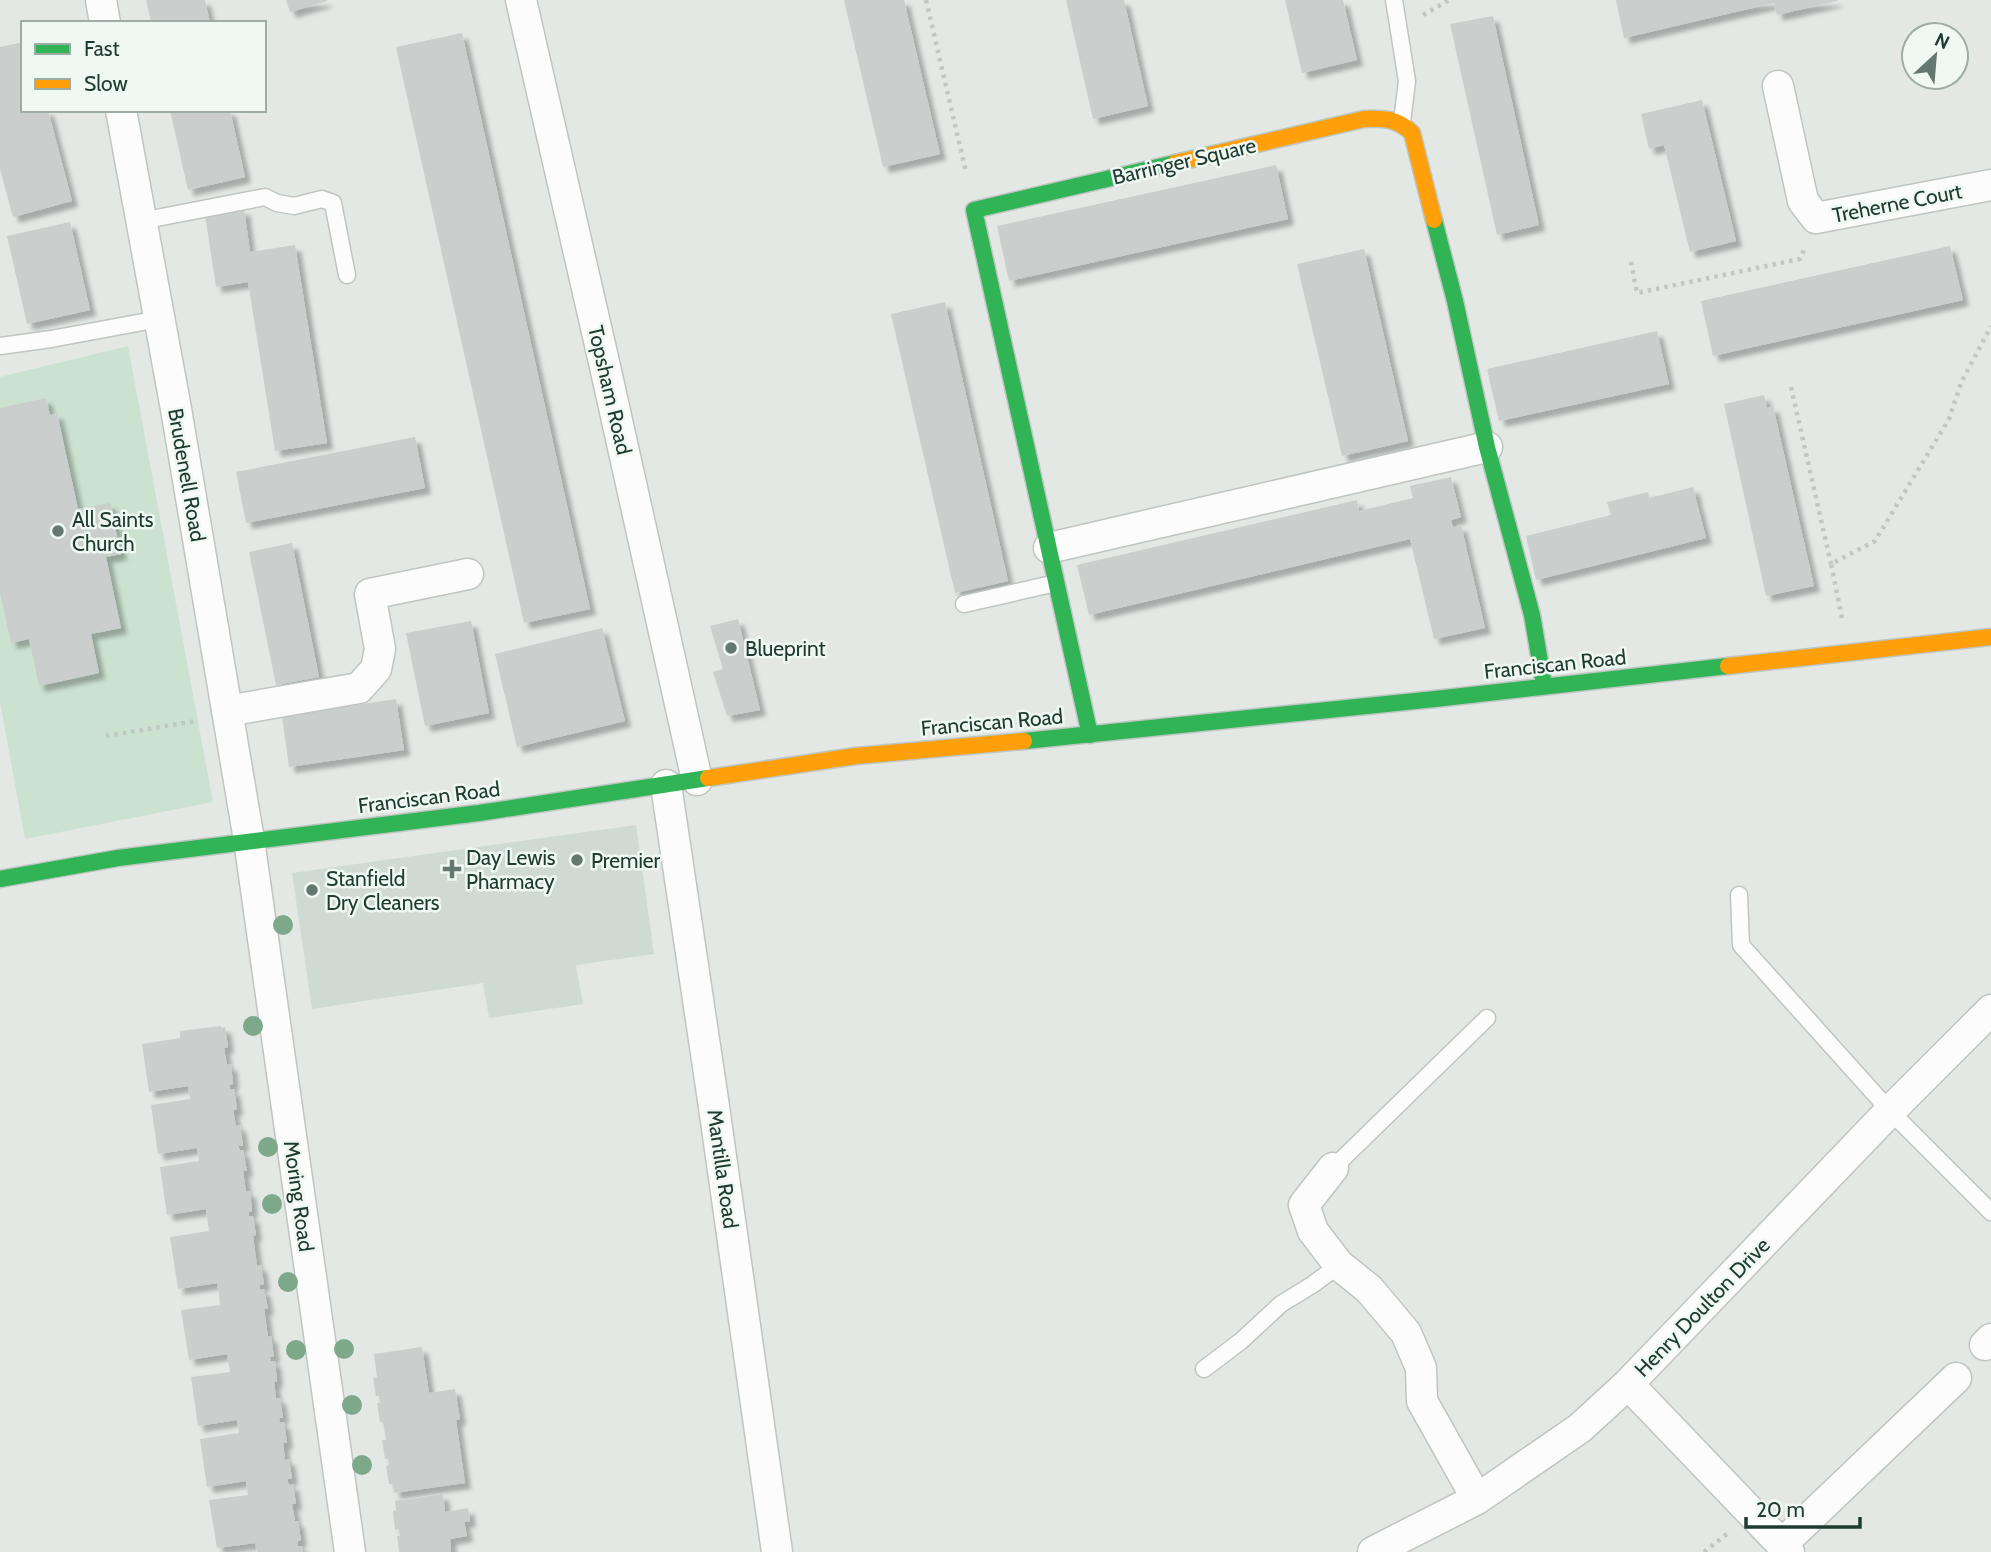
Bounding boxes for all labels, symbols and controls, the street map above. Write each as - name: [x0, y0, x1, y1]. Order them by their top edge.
- legend: [21, 21, 266, 112]
- north arrow: [1900, 21, 1970, 91]
- text: N: [1931, 28, 1953, 54]
- text: Fast: [84, 36, 120, 61]
- text: Slow: [84, 71, 128, 96]
- street label: Barringer Square: [1110, 132, 1259, 190]
- street label: Treherne Court: [1830, 178, 1964, 228]
- street label: Topsham Road: [583, 323, 637, 457]
- street label: Brudenell Road: [163, 406, 211, 544]
- place label: All Saints Church: [72, 507, 154, 556]
- marker: All Saints Church: [50, 523, 66, 539]
- place label: Blueprint: [745, 636, 826, 661]
- marker: Blueprint: [723, 640, 739, 656]
- street label: Franciscan Road: [1483, 644, 1627, 684]
- street label: Franciscan Road: [920, 703, 1064, 741]
- street label: Franciscan Road: [357, 776, 501, 818]
- place label: Day Lewis Pharmacy: [466, 845, 556, 894]
- place label: Premier: [591, 848, 661, 873]
- marker: Premier: [569, 852, 585, 868]
- marker: Day Lewis Pharmacy: [444, 861, 460, 877]
- place label: Stanfield Dry Cleaners: [326, 866, 440, 915]
- marker: Stanfield Dry Cleaners: [304, 882, 320, 898]
- street label: Mantilla Road: [702, 1108, 744, 1230]
- street label: Moring Road: [279, 1139, 319, 1253]
- street label: Henry Doulton Drive: [1629, 1232, 1775, 1382]
- scale bar: [1746, 1486, 1860, 1530]
- text: 20 m: [1756, 1497, 1805, 1522]

